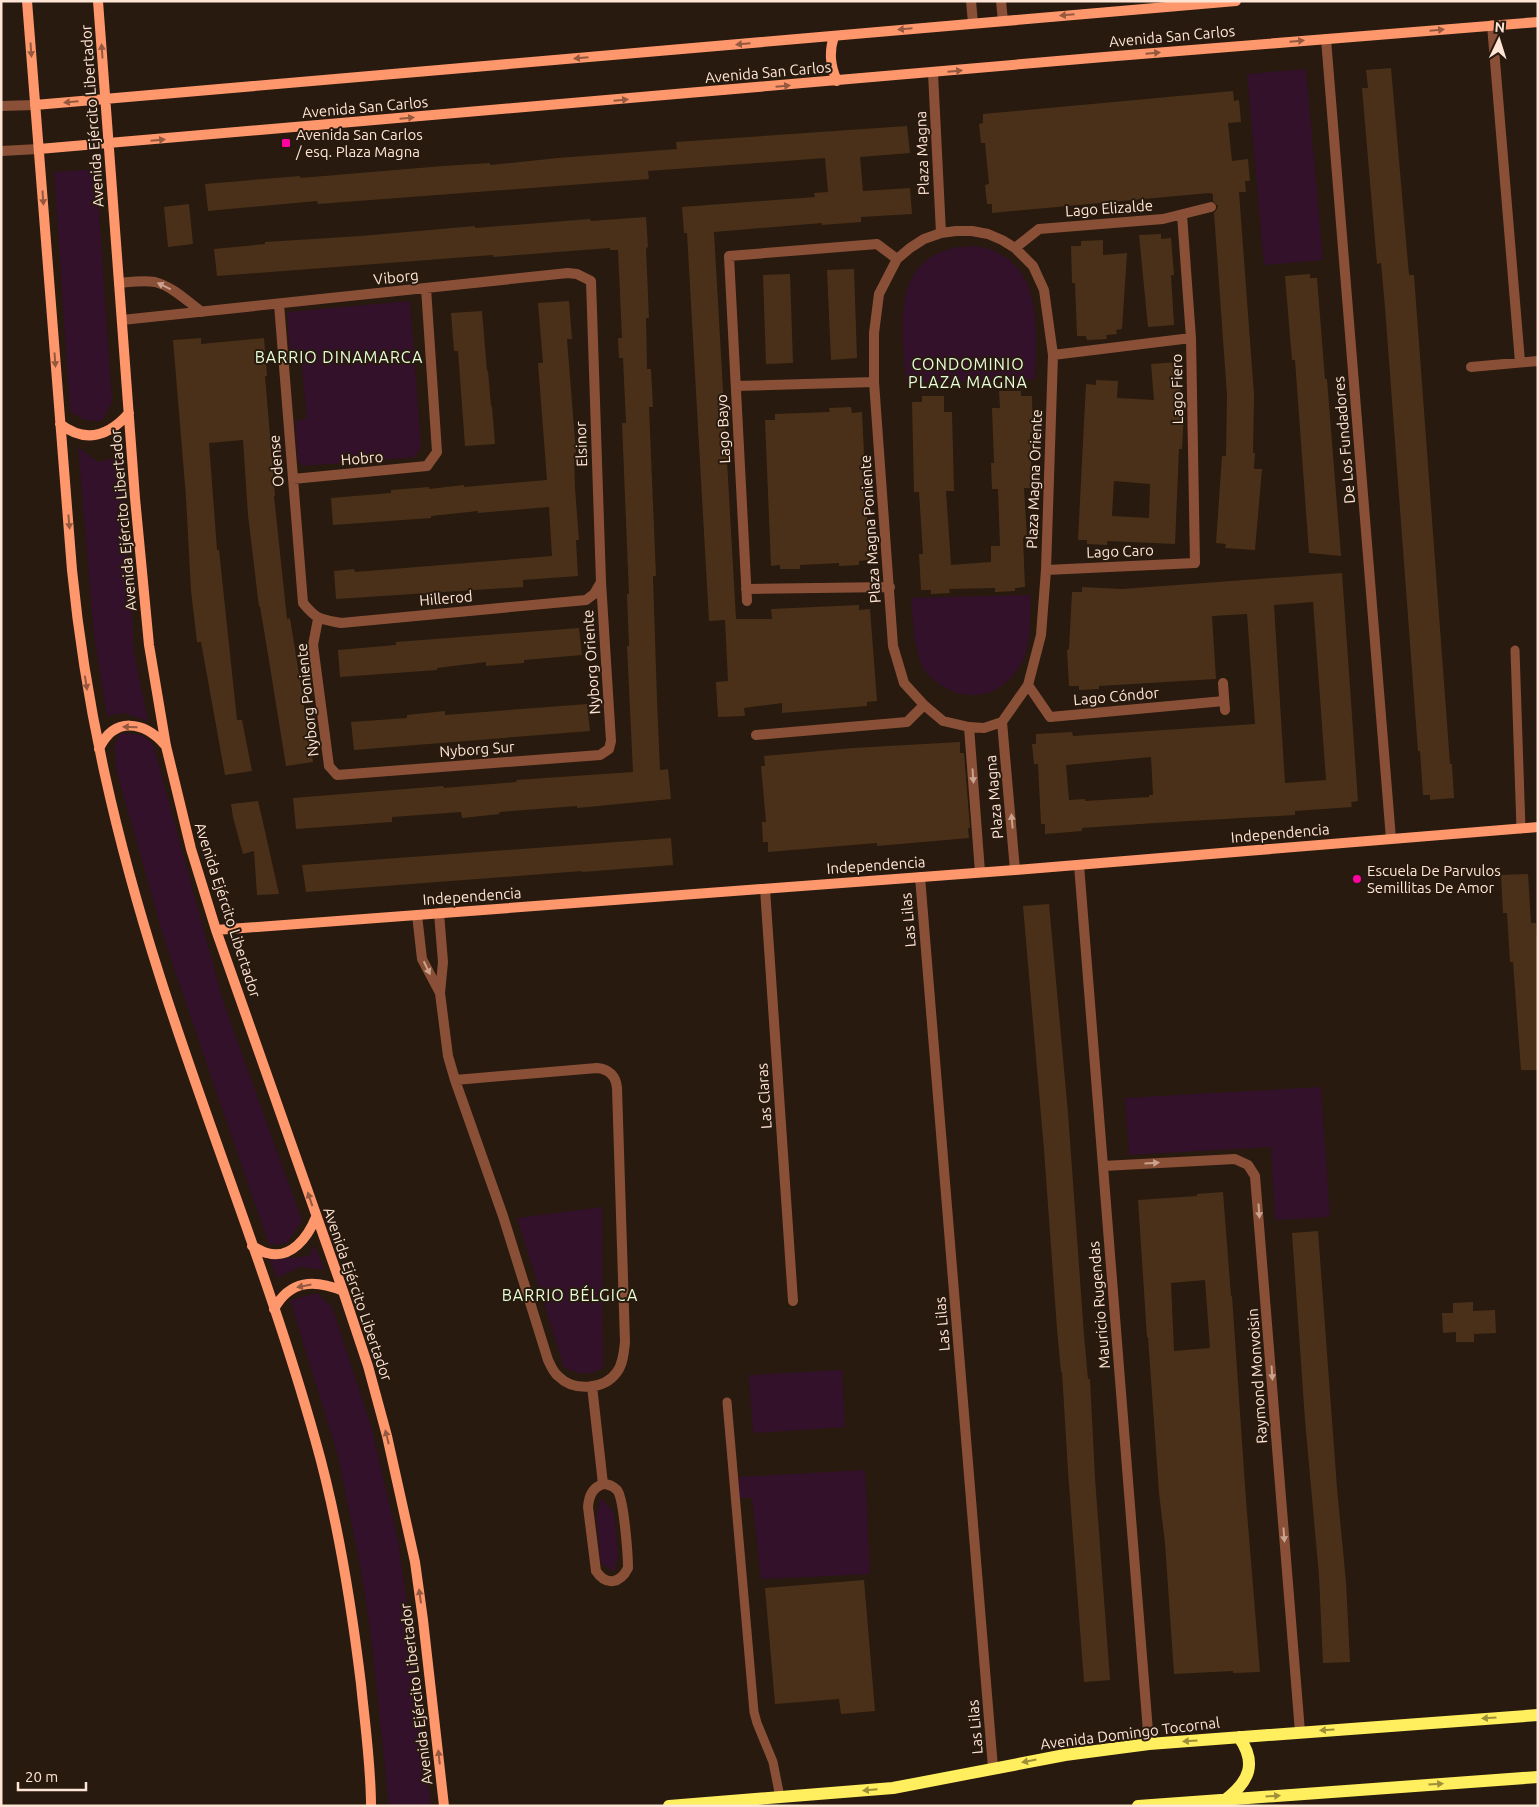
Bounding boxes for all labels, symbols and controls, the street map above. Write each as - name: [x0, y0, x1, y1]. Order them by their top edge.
- one-way arrow: [1059, 11, 1075, 19]
- north arrow: [1474, 15, 1524, 65]
- text: N: [1494, 19, 1506, 35]
- street label: Avenida San Carlos: [1108, 22, 1236, 50]
- street label: Avenida Ejército Libertador: [77, 24, 107, 208]
- one-way arrow: [897, 26, 913, 34]
- one-way arrow: [1429, 26, 1445, 34]
- one-way arrow: [1289, 37, 1305, 45]
- one-way arrow: [735, 40, 751, 48]
- one-way arrow: [27, 42, 35, 58]
- one-way arrow: [98, 43, 106, 59]
- one-way arrow: [1145, 49, 1161, 57]
- one-way arrow: [573, 54, 589, 62]
- street label: Avenida San Carlos: [704, 58, 832, 86]
- one-way arrow: [948, 66, 964, 74]
- one-way arrow: [776, 81, 792, 89]
- street label: Avenida San Carlos: [301, 93, 429, 121]
- one-way arrow: [614, 95, 630, 103]
- one-way arrow: [62, 99, 78, 107]
- street label: Plaza Magna: [912, 111, 932, 195]
- one-way arrow: [399, 114, 415, 122]
- place label: Avenida San Carlos / esq. Plaza Magna: [295, 126, 423, 160]
- one-way arrow: [150, 135, 166, 143]
- marker: Avenida San Carlos / esq. Plaza Magna: [280, 137, 292, 149]
- one-way arrow: [39, 190, 47, 206]
- street label: Lago Elizalde: [1065, 196, 1153, 220]
- street label: Viborg: [372, 266, 420, 288]
- one-way arrow: [157, 282, 171, 290]
- district label: BARRIO DINAMARCA: [255, 348, 423, 366]
- one-way arrow: [52, 352, 60, 368]
- street label: Lago Fiero: [1168, 354, 1186, 424]
- district label: CONDOMINIO PLAZA MAGNA: [908, 355, 1028, 391]
- street label: De Los Fundadores: [1330, 376, 1358, 504]
- street label: Lago Bayo: [713, 394, 733, 464]
- street label: Plaza Magna Oriente: [1023, 409, 1045, 549]
- street label: Elsinor: [572, 421, 590, 467]
- street label: Avenida Ejército Libertador: [107, 428, 139, 612]
- street label: Odense: [265, 434, 287, 488]
- street label: Hobro: [340, 448, 384, 468]
- street label: Plaza Magna Poniente: [856, 454, 884, 604]
- one-way arrow: [65, 514, 73, 530]
- street label: Lago Caro: [1086, 541, 1154, 561]
- street label: Hillerod: [419, 587, 473, 609]
- street label: Nyborg Oriente: [579, 609, 603, 715]
- street label: Nyborg Poniente: [293, 642, 321, 758]
- one-way arrow: [83, 676, 91, 692]
- street label: Lago Cóndor: [1072, 684, 1160, 708]
- one-way arrow: [122, 722, 138, 730]
- street label: Nyborg Sur: [439, 738, 515, 760]
- street label: Plaza Magna: [982, 754, 1006, 840]
- one-way arrow: [969, 768, 977, 784]
- one-way arrow: [1007, 813, 1015, 829]
- street label: Avenida Ejército Libertador: [192, 820, 264, 1000]
- street label: Independencia: [1230, 820, 1330, 846]
- street label: Independencia: [826, 853, 926, 877]
- place label: Escuela De Parvulos Semillitas De Amor: [1367, 862, 1501, 896]
- marker: Escuela De Parvulos Semillitas De Amor: [1351, 873, 1363, 885]
- street label: Independencia: [422, 884, 522, 908]
- street label: Las Lilas: [897, 892, 919, 948]
- one-way arrow: [422, 961, 431, 976]
- street label: Las Claras: [753, 1062, 775, 1130]
- one-way arrow: [1144, 1159, 1160, 1167]
- one-way arrow: [306, 1191, 314, 1206]
- one-way arrow: [1255, 1204, 1263, 1220]
- street label: Avenida Ejército Libertador: [320, 1205, 396, 1383]
- street label: Mauricio Rugendas: [1085, 1241, 1113, 1369]
- one-way arrow: [296, 1282, 312, 1290]
- district label: BARRIO BÉLGICA: [502, 1284, 638, 1304]
- street label: Las Lilas: [931, 1296, 953, 1352]
- street label: Raymond Monvoisin: [1244, 1308, 1270, 1444]
- one-way arrow: [1268, 1366, 1276, 1382]
- one-way arrow: [383, 1429, 391, 1444]
- one-way arrow: [1280, 1528, 1288, 1544]
- one-way arrow: [415, 1588, 423, 1604]
- street label: Avenida Ejército Libertador: [396, 1602, 436, 1786]
- street label: Las Lilas: [964, 1699, 986, 1755]
- street label: Avenida Domingo Tocornal: [1039, 1714, 1221, 1752]
- one-way arrow: [1481, 1715, 1497, 1723]
- one-way arrow: [1319, 1726, 1335, 1734]
- one-way arrow: [1182, 1737, 1198, 1745]
- one-way arrow: [435, 1749, 443, 1765]
- one-way arrow: [1021, 1758, 1037, 1766]
- scale bar: [18, 1760, 85, 1792]
- text: 20 m: [25, 1768, 58, 1785]
- one-way arrow: [1428, 1780, 1444, 1788]
- one-way arrow: [861, 1786, 877, 1794]
- one-way arrow: [1266, 1792, 1282, 1800]

